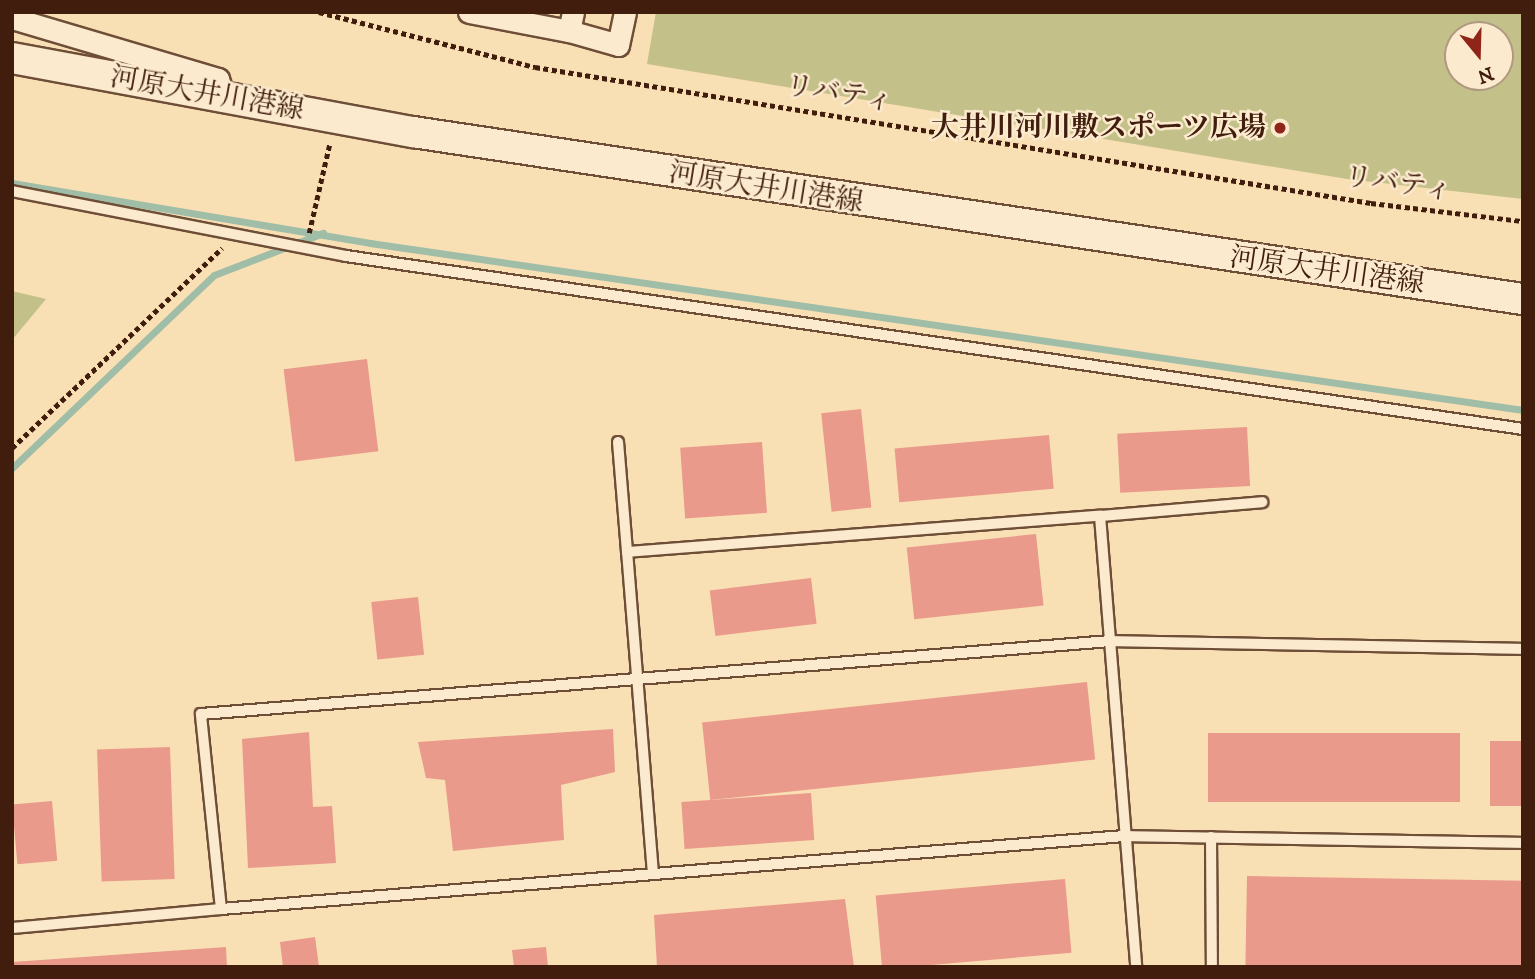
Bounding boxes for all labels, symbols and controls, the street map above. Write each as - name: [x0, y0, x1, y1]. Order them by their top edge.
- north arrow: [1444, 21, 1514, 91]
- street label: 河原大井川港線: [108, 60, 306, 128]
- text: N: [1474, 61, 1496, 88]
- street label: リバティ: [781, 69, 897, 119]
- place label: 大井川河川敷スポーツ広場: [930, 111, 1266, 145]
- marker: 大井川河川敷スポーツ広場: [1272, 120, 1288, 136]
- street label: 河原大井川港線: [667, 156, 865, 220]
- street label: リバティ: [1340, 160, 1456, 208]
- street label: 河原大井川港線: [1228, 241, 1426, 301]

